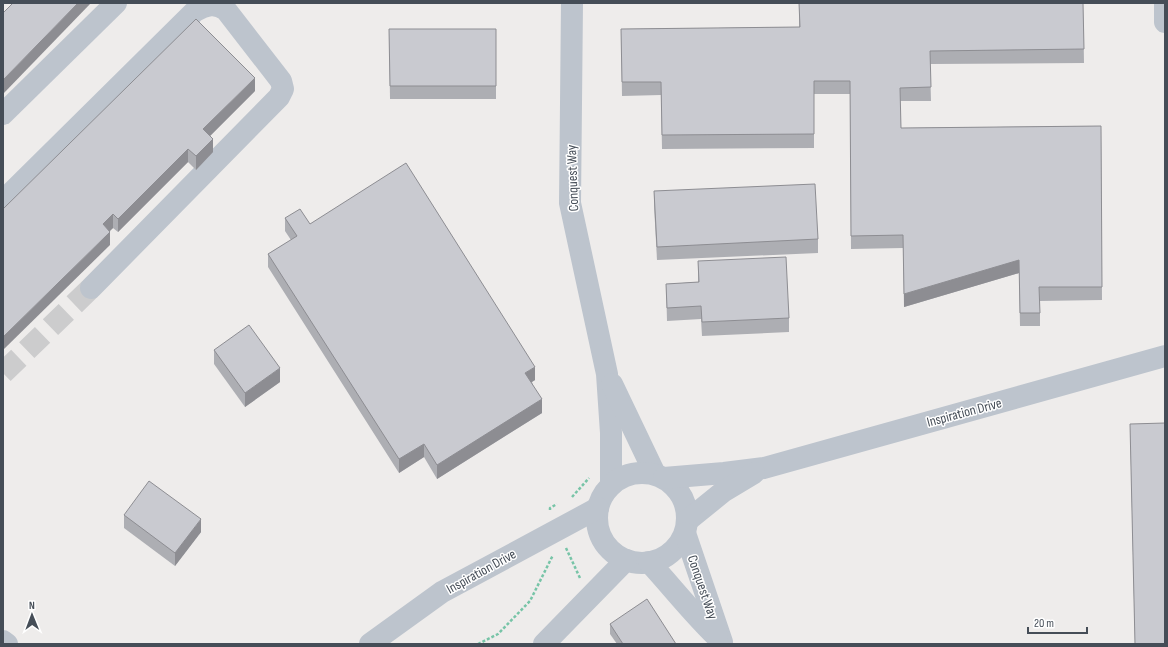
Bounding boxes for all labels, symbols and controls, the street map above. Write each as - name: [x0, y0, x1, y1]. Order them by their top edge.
- street label: Conquest Way: [563, 144, 582, 212]
- street label: Inspiration Drive: [925, 394, 1003, 431]
- street label: Inspiration Drive: [444, 545, 519, 597]
- street label: Conquest Way: [684, 553, 722, 622]
- north arrow: [12, 595, 52, 635]
- text: N: [29, 599, 35, 612]
- scale bar: [1028, 609, 1087, 635]
- text: 20 m: [1034, 616, 1054, 631]

